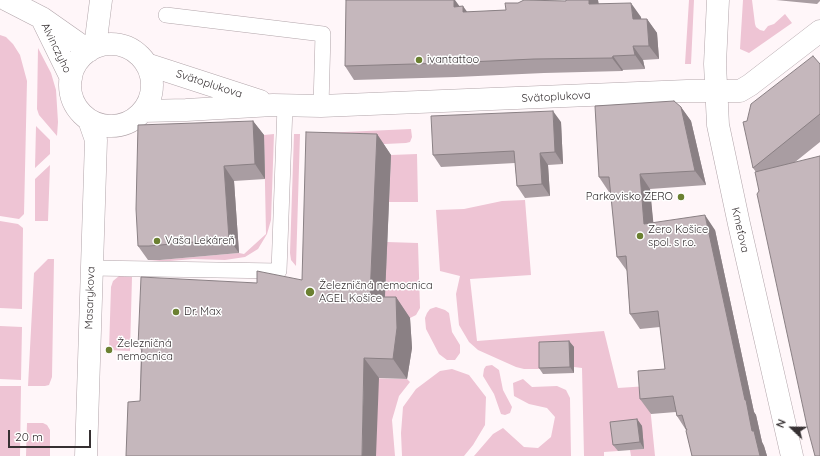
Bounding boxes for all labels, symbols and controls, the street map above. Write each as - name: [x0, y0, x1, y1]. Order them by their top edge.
- street label: Alvinczyho: [38, 21, 74, 75]
- place label: ivantattoo: [427, 53, 479, 67]
- marker: ivantattoo: [414, 55, 424, 65]
- street label: Svätoplukova: [174, 67, 244, 101]
- street label: Svätoplukova: [521, 89, 591, 105]
- place label: Parkovisko ZERO: [586, 190, 673, 204]
- marker: Parkovisko ZERO: [676, 192, 686, 202]
- street label: Kmeťova: [728, 206, 752, 254]
- place label: Zero Košice spol. s r.o.: [648, 223, 708, 249]
- marker: Zero Košice spol. s r.o.: [635, 231, 645, 241]
- place label: Vaša Lekáreň: [165, 234, 235, 248]
- marker: Vaša Lekáreň: [152, 236, 162, 246]
- street label: Masarykova: [82, 266, 98, 330]
- place label: Železničná nemocnica AGEL Košice: [319, 279, 433, 305]
- marker: Železničná nemocnica AGEL Košice: [304, 286, 316, 298]
- place label: Dr. Max: [184, 305, 221, 319]
- marker: Dr. Max: [171, 307, 181, 317]
- place label: Železničná nemocnica: [117, 337, 173, 363]
- marker: Železničná nemocnica: [104, 345, 114, 355]
- north arrow: [772, 408, 812, 448]
- text: N: [773, 417, 789, 430]
- scale bar: [10, 422, 93, 448]
- text: 20 m: [15, 429, 43, 444]

